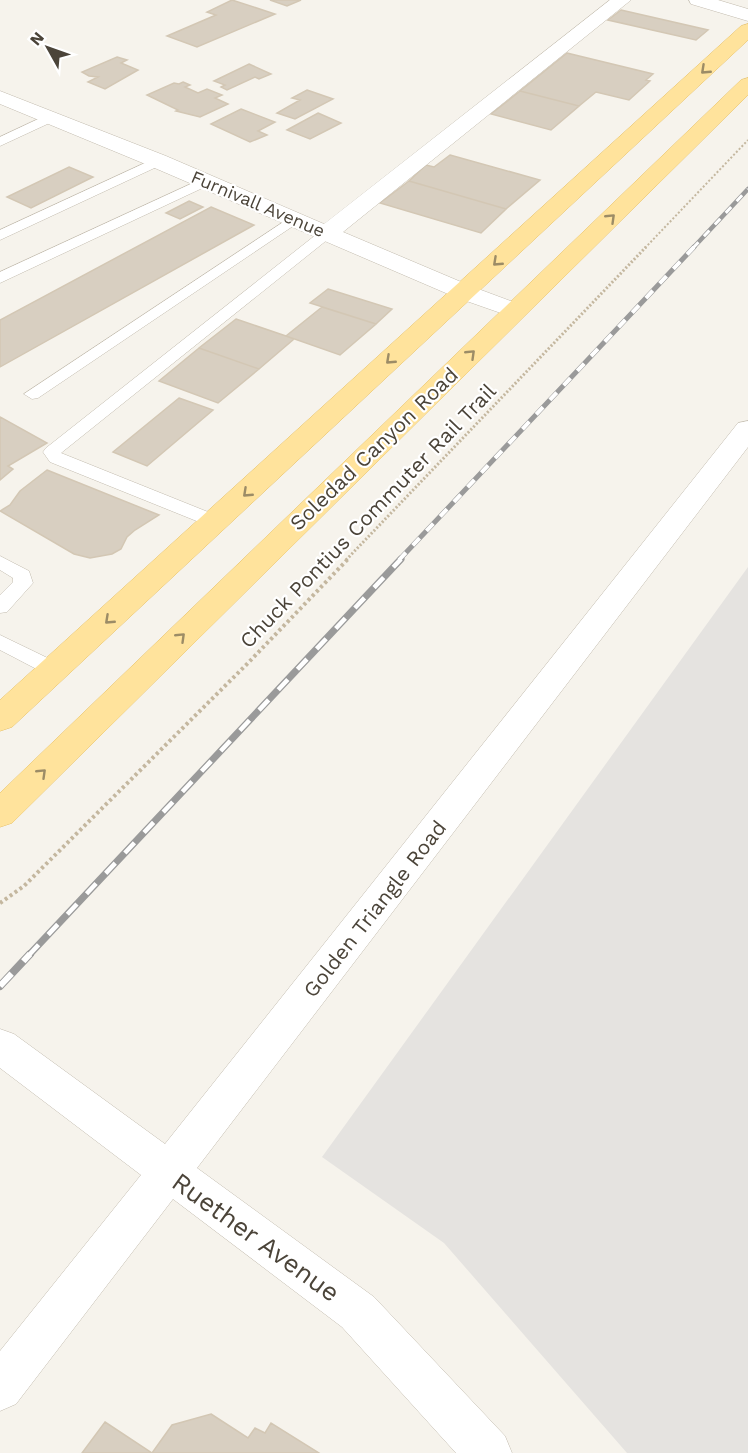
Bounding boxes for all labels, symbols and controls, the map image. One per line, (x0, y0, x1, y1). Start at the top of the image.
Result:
north arrow (18, 18, 78, 78)
text: N (26, 28, 48, 49)
one-way arrow (701, 63, 712, 74)
street label: Furnivall Avenue (188, 166, 328, 241)
one-way arrow (603, 214, 614, 225)
one-way arrow (493, 255, 503, 266)
one-way arrow (464, 350, 475, 361)
one-way arrow (386, 353, 397, 364)
street label: Soledad Canyon Road (284, 362, 463, 535)
street label: Chuck Pontius Commuter Rail Trail (234, 378, 501, 653)
one-way arrow (243, 485, 254, 496)
one-way arrow (105, 613, 115, 624)
one-way arrow (174, 633, 185, 644)
one-way arrow (35, 769, 45, 780)
street label: Golden Triangle Road (298, 815, 451, 1002)
street label: Ruether Avenue (167, 1166, 345, 1308)

